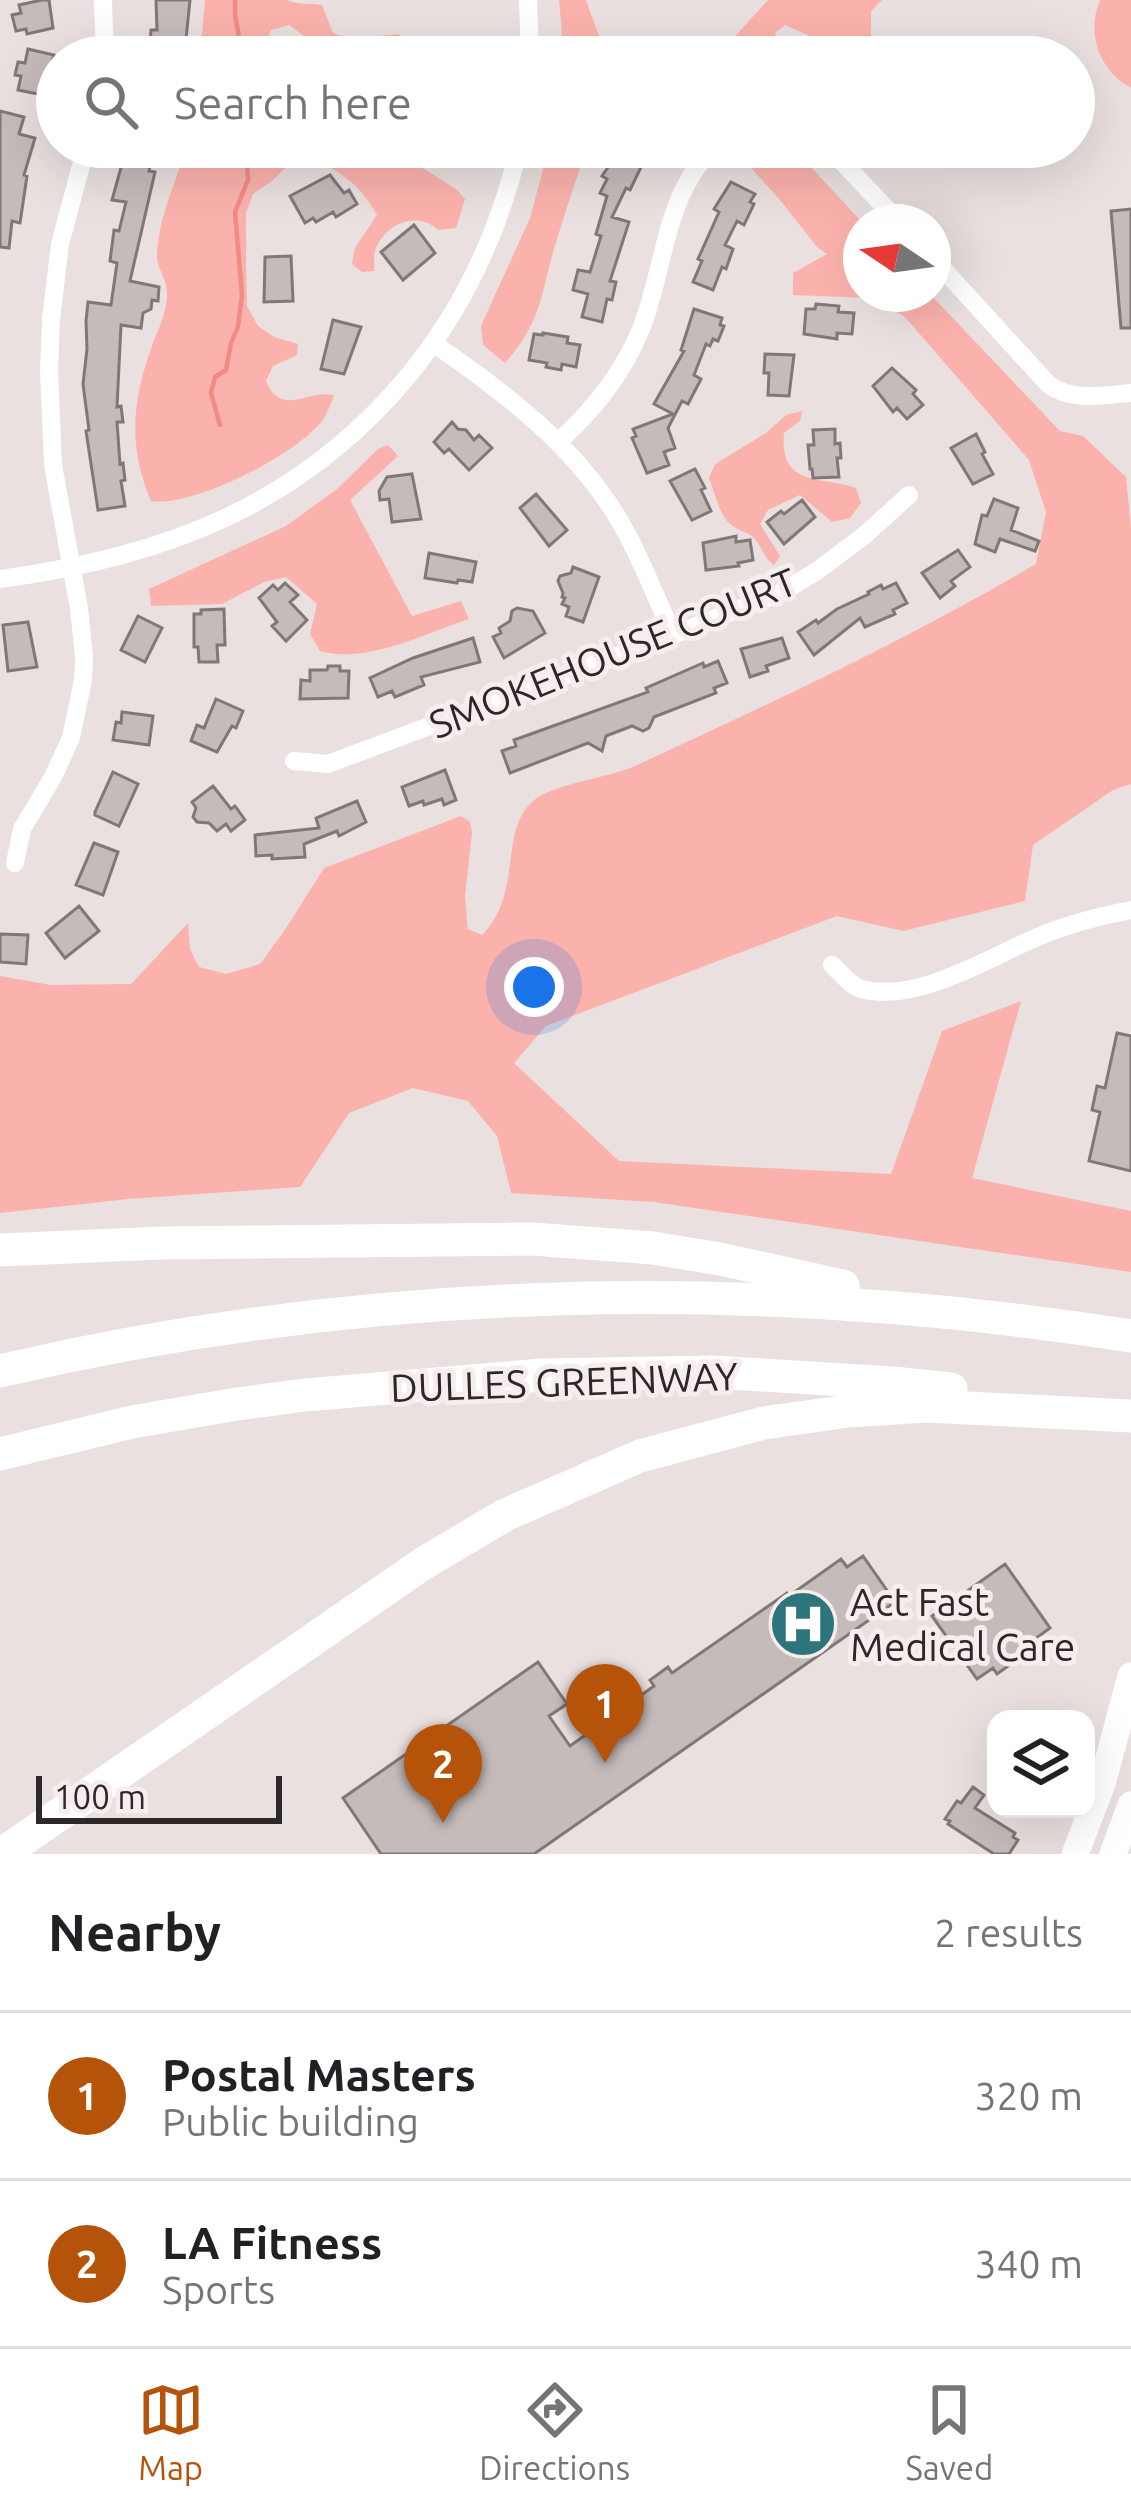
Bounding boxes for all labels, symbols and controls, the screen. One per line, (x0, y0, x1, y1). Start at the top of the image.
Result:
search box (36, 36, 1095, 168)
icon: search (78, 69, 144, 135)
text: Search here (174, 77, 412, 128)
north arrow (843, 204, 951, 312)
street label: SMOKEHOUSE COURT (423, 559, 803, 746)
your location (504, 957, 564, 1017)
street label: DULLES GREENWAY (389, 1354, 739, 1409)
place label: Act Fast Medical Care (850, 1580, 1075, 1668)
hospital icon: Act Fast Medical Care (768, 1589, 838, 1659)
pin: 1 (566, 1664, 644, 1763)
map controls (987, 1710, 1095, 1818)
button: layers (987, 1710, 1095, 1818)
pin: 2 (404, 1724, 482, 1823)
scale bar (36, 1770, 282, 1823)
text: 100 m (54, 1778, 146, 1815)
text: Nearby (48, 1903, 221, 1961)
text: 2 results (934, 1911, 1083, 1954)
text: Postal Masters (162, 2049, 476, 2100)
text: 1 (76, 2074, 98, 2117)
text: 320 m (974, 2074, 1083, 2117)
text: Public building (162, 2100, 419, 2143)
text: LA Fitness (162, 2217, 382, 2268)
text: 2 (76, 2242, 98, 2285)
text: 340 m (974, 2242, 1083, 2285)
text: Sports (162, 2268, 275, 2311)
tab: Map (138, 2377, 204, 2486)
tab: Directions (479, 2377, 630, 2486)
tab: Saved (905, 2377, 993, 2486)

